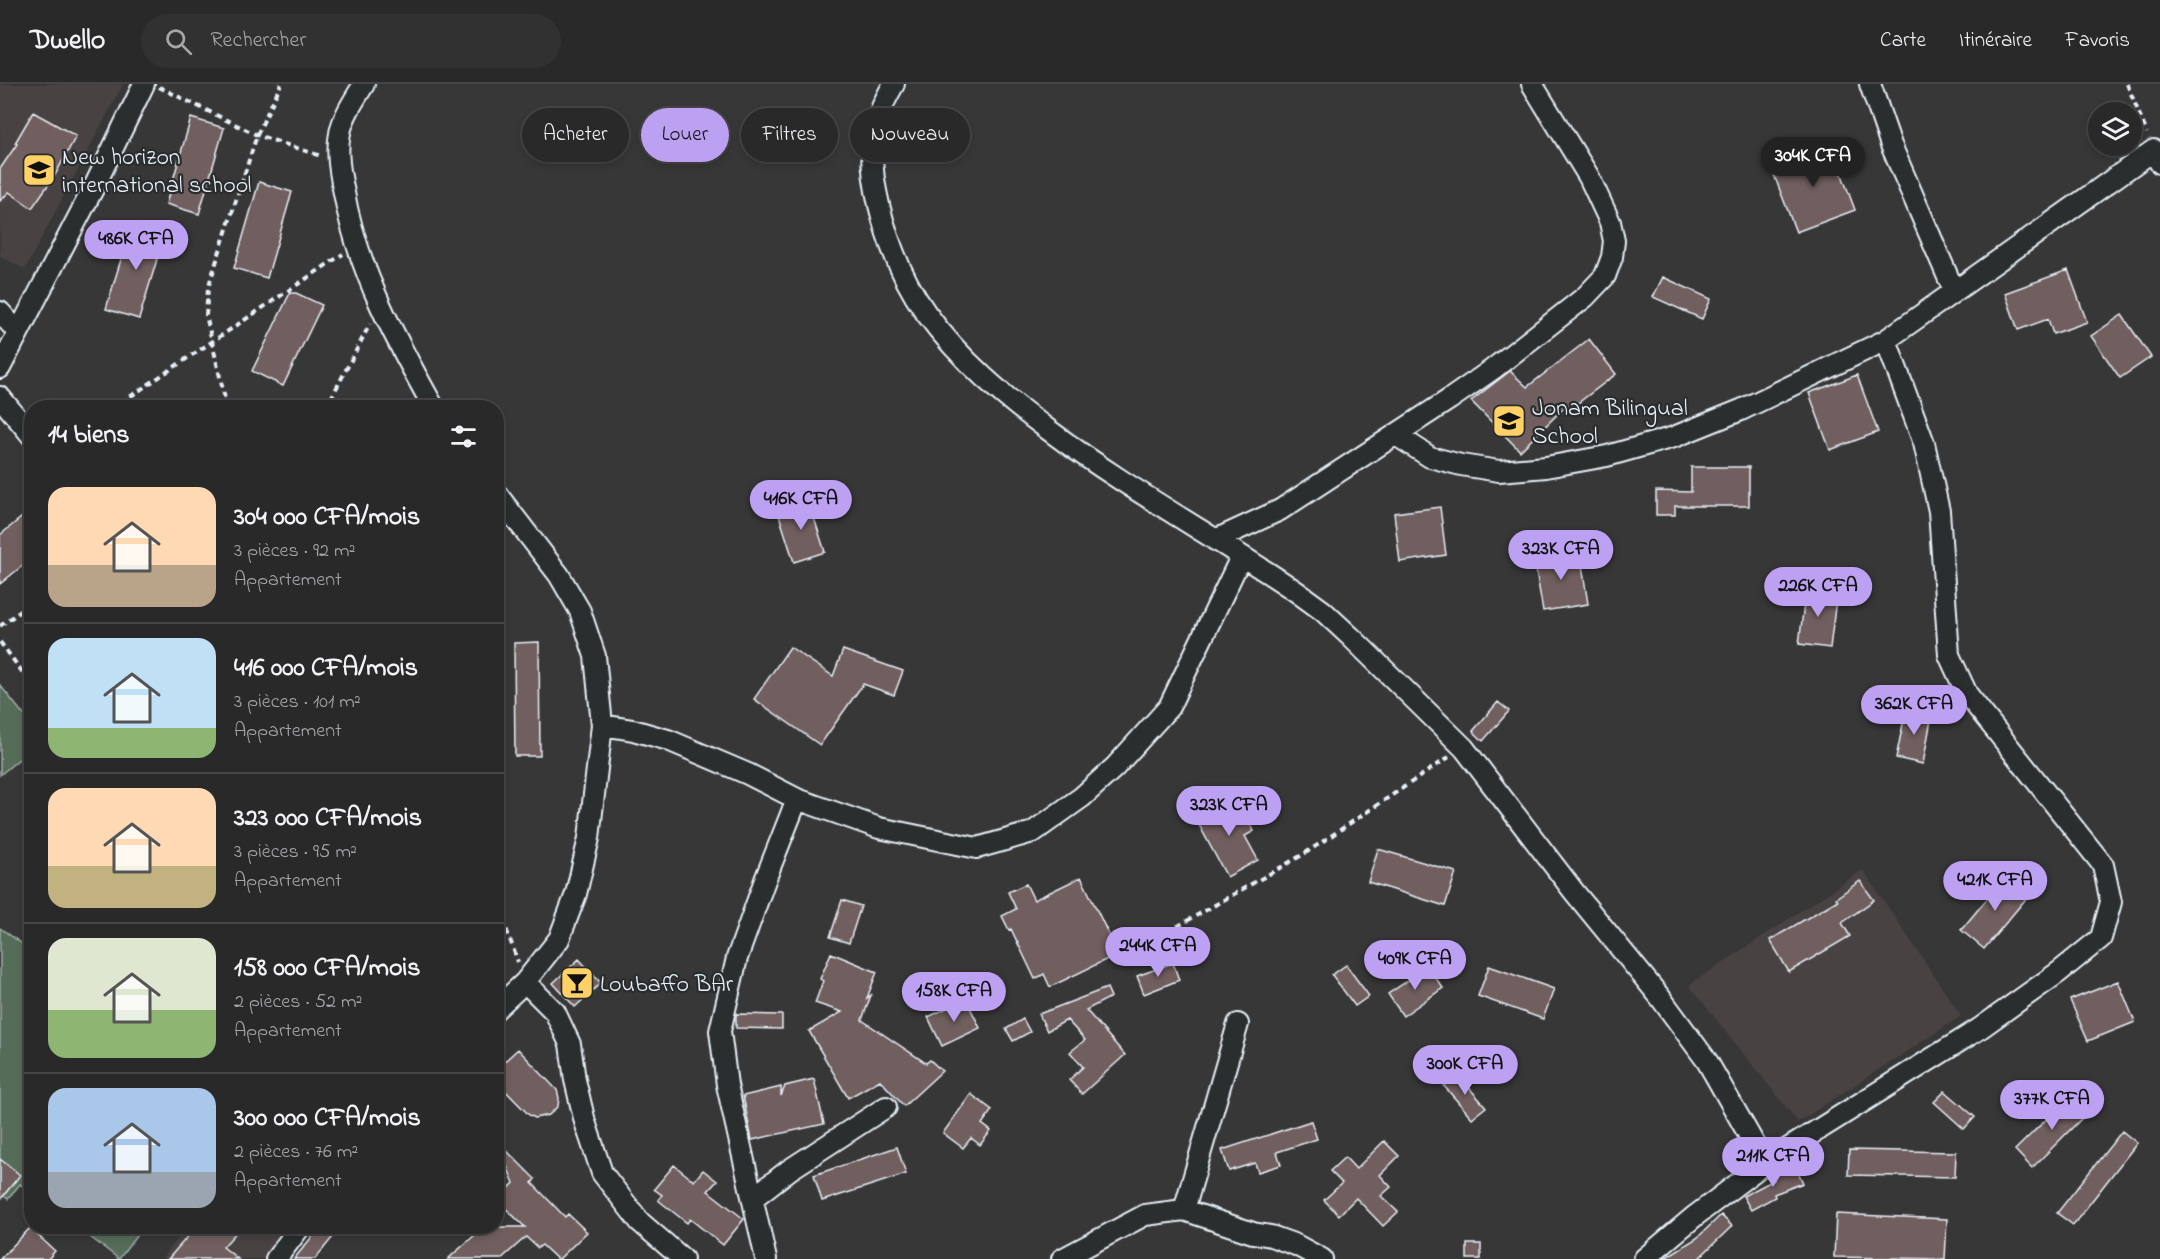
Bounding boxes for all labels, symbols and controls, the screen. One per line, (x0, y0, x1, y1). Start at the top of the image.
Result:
search box (141, 14, 561, 68)
text: Dwello (30, 21, 105, 62)
icon: search (162, 25, 195, 58)
text: Rechercher (210, 25, 306, 57)
text: Carte (1880, 26, 1926, 56)
text: Itinéraire (1959, 26, 2032, 56)
text: Favoris (2065, 26, 2130, 56)
map controls (2088, 102, 2142, 156)
button: layers (2088, 102, 2142, 156)
chip: Acheter (522, 108, 629, 162)
chip: Louer (641, 108, 729, 162)
chip: Filtres (741, 108, 838, 162)
chip: Nouveau (850, 108, 970, 162)
pin: 304K CFA (1751, 137, 1875, 188)
place label: New horizon international school (62, 141, 251, 204)
text: 304K CFA (1775, 142, 1851, 171)
school or university icon: New horizon international school (21, 152, 57, 188)
pin: 486K CFA (74, 220, 198, 271)
text: 486K CFA (98, 225, 174, 254)
place label: Jonam Bilingual School (1532, 392, 1688, 455)
school or university icon: Jonam Bilingual School (1491, 403, 1527, 439)
text: 14 biens (48, 417, 130, 455)
icon: filters (447, 420, 480, 453)
pin: 416K CFA (739, 480, 863, 531)
text: 416K CFA (764, 485, 838, 514)
text: 304 000 CFA/mois (234, 499, 420, 537)
icon: home (96, 511, 168, 583)
pin: 323K CFA (1499, 530, 1623, 581)
text: 323K CFA (1522, 535, 1600, 564)
text: 3 pièces · 92 m² (234, 537, 355, 566)
text: Appartement (234, 566, 342, 595)
pin: 226K CFA (1756, 567, 1880, 618)
text: 226K CFA (1778, 572, 1858, 601)
text: 416 000 CFA/mois (234, 650, 418, 688)
icon: home (96, 662, 168, 734)
pin: 362K CFA (1852, 685, 1976, 736)
text: 3 pièces · 101 m² (234, 688, 361, 717)
text: 362K CFA (1875, 690, 1953, 719)
text: Appartement (234, 717, 342, 746)
pin: 323K CFA (1167, 786, 1291, 837)
text: 323K CFA (1190, 791, 1268, 820)
text: 323 000 CFA/mois (234, 800, 422, 838)
icon: home (96, 812, 168, 884)
text: 3 pièces · 95 m² (234, 838, 357, 867)
pin: 421K CFA (1933, 861, 2057, 912)
text: 421K CFA (1957, 866, 2033, 895)
text: Appartement (234, 867, 342, 896)
pin: 244K CFA (1096, 927, 1220, 978)
text: 244K CFA (1119, 932, 1197, 961)
pin: 409K CFA (1353, 940, 1477, 991)
text: 409K CFA (1378, 945, 1452, 974)
text: 158 000 CFA/mois (234, 950, 420, 988)
icon: home (96, 962, 168, 1034)
bar icon: Loubaffo BAr (559, 965, 595, 1001)
place label: Loubaffo BAr (600, 968, 734, 1003)
pin: 158K CFA (892, 972, 1016, 1023)
text: 158K CFA (916, 977, 992, 1006)
text: 2 pièces · 52 m² (234, 988, 363, 1017)
text: Appartement (234, 1017, 342, 1046)
pin: 300K CFA (1403, 1045, 1527, 1096)
text: 300K CFA (1427, 1050, 1503, 1079)
pin: 377K CFA (1990, 1080, 2114, 1131)
text: 377K CFA (2014, 1085, 2090, 1114)
text: 300 000 CFA/mois (234, 1100, 421, 1138)
icon: home (96, 1112, 168, 1184)
pin: 211K CFA (1711, 1137, 1835, 1188)
text: 2 pièces · 76 m² (234, 1138, 358, 1167)
text: 211K CFA (1736, 1142, 1810, 1171)
text: Appartement (234, 1167, 342, 1196)

